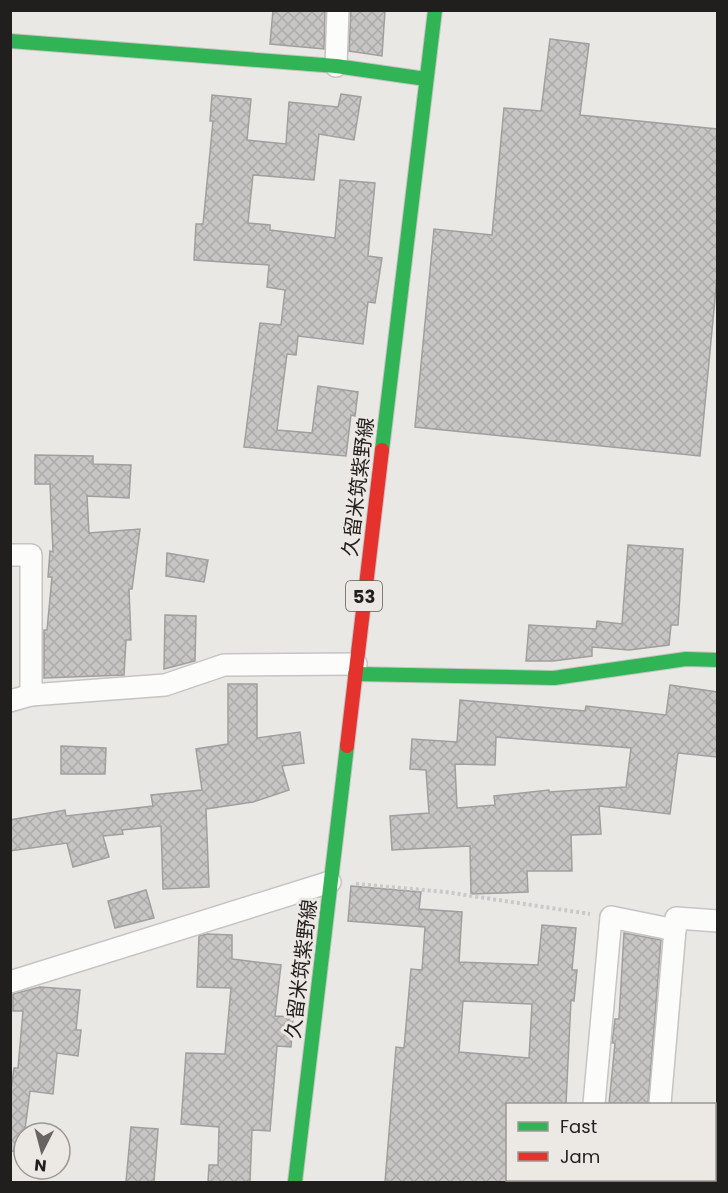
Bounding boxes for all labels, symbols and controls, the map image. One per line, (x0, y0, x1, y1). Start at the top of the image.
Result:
street label: 久留米筑紫野線 (336, 416, 380, 558)
road number: 53 (346, 581, 382, 611)
street label: 久留米筑紫野線 (279, 898, 323, 1040)
legend (506, 1103, 716, 1181)
text: Fast (560, 1114, 597, 1139)
north arrow (12, 1121, 72, 1181)
text: Jam (560, 1144, 600, 1169)
text: N (33, 1153, 48, 1177)

